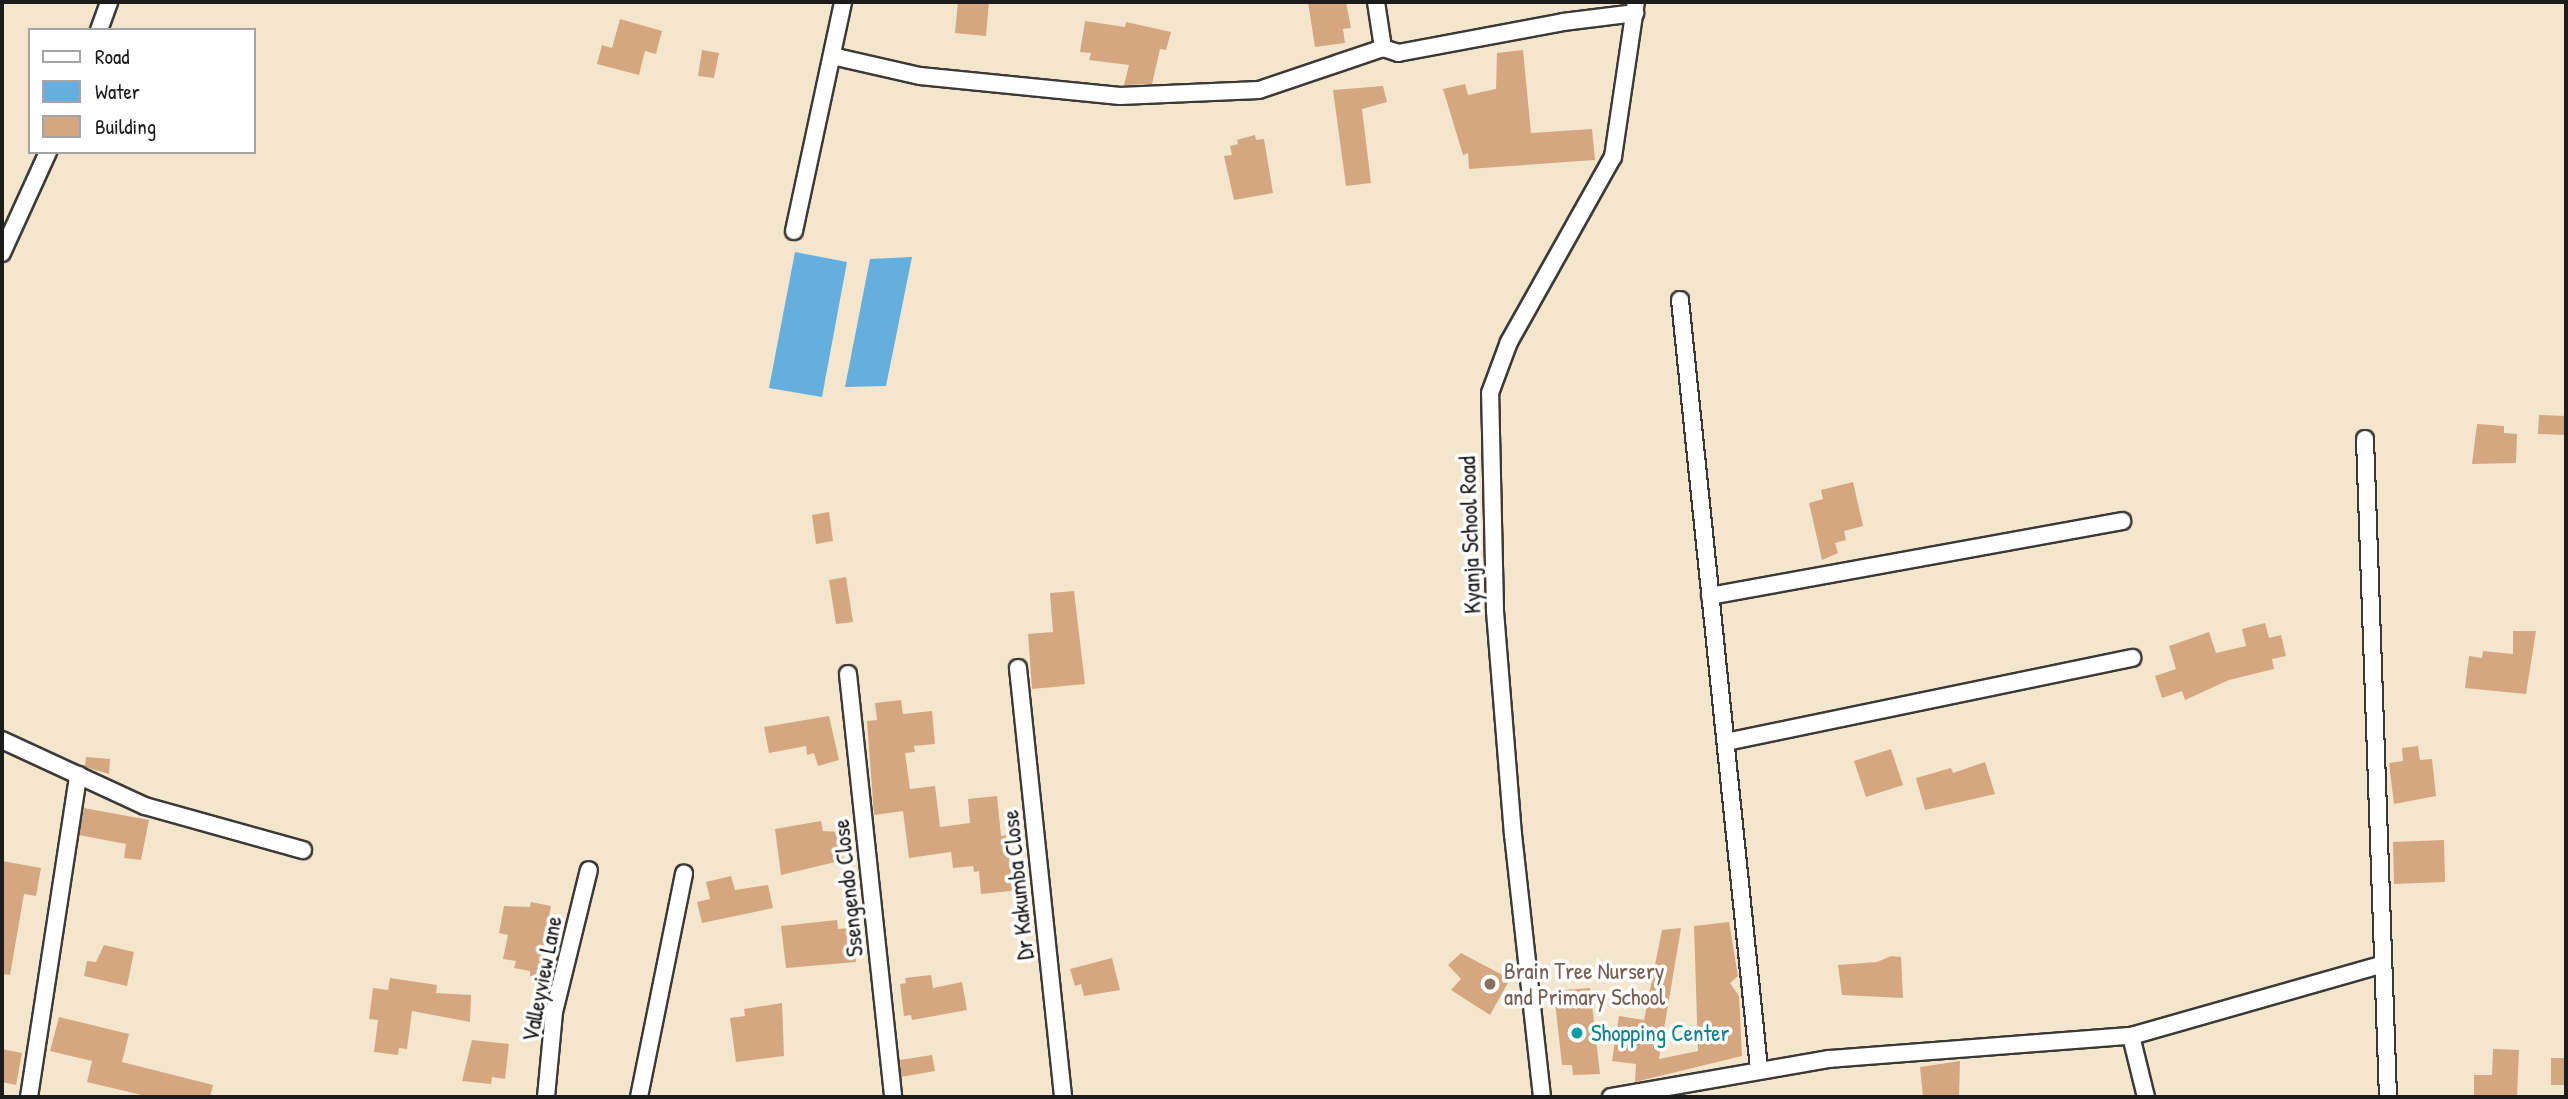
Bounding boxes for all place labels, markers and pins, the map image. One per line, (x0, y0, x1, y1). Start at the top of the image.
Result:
place label: Brain Tree Nursery and Primary School (1504, 957, 1665, 1011)
marker: Brain Tree Nursery and Primary School (1482, 976, 1498, 992)
place label: Shopping Center (1591, 1019, 1729, 1047)
marker: Shopping Center (1569, 1025, 1585, 1041)

